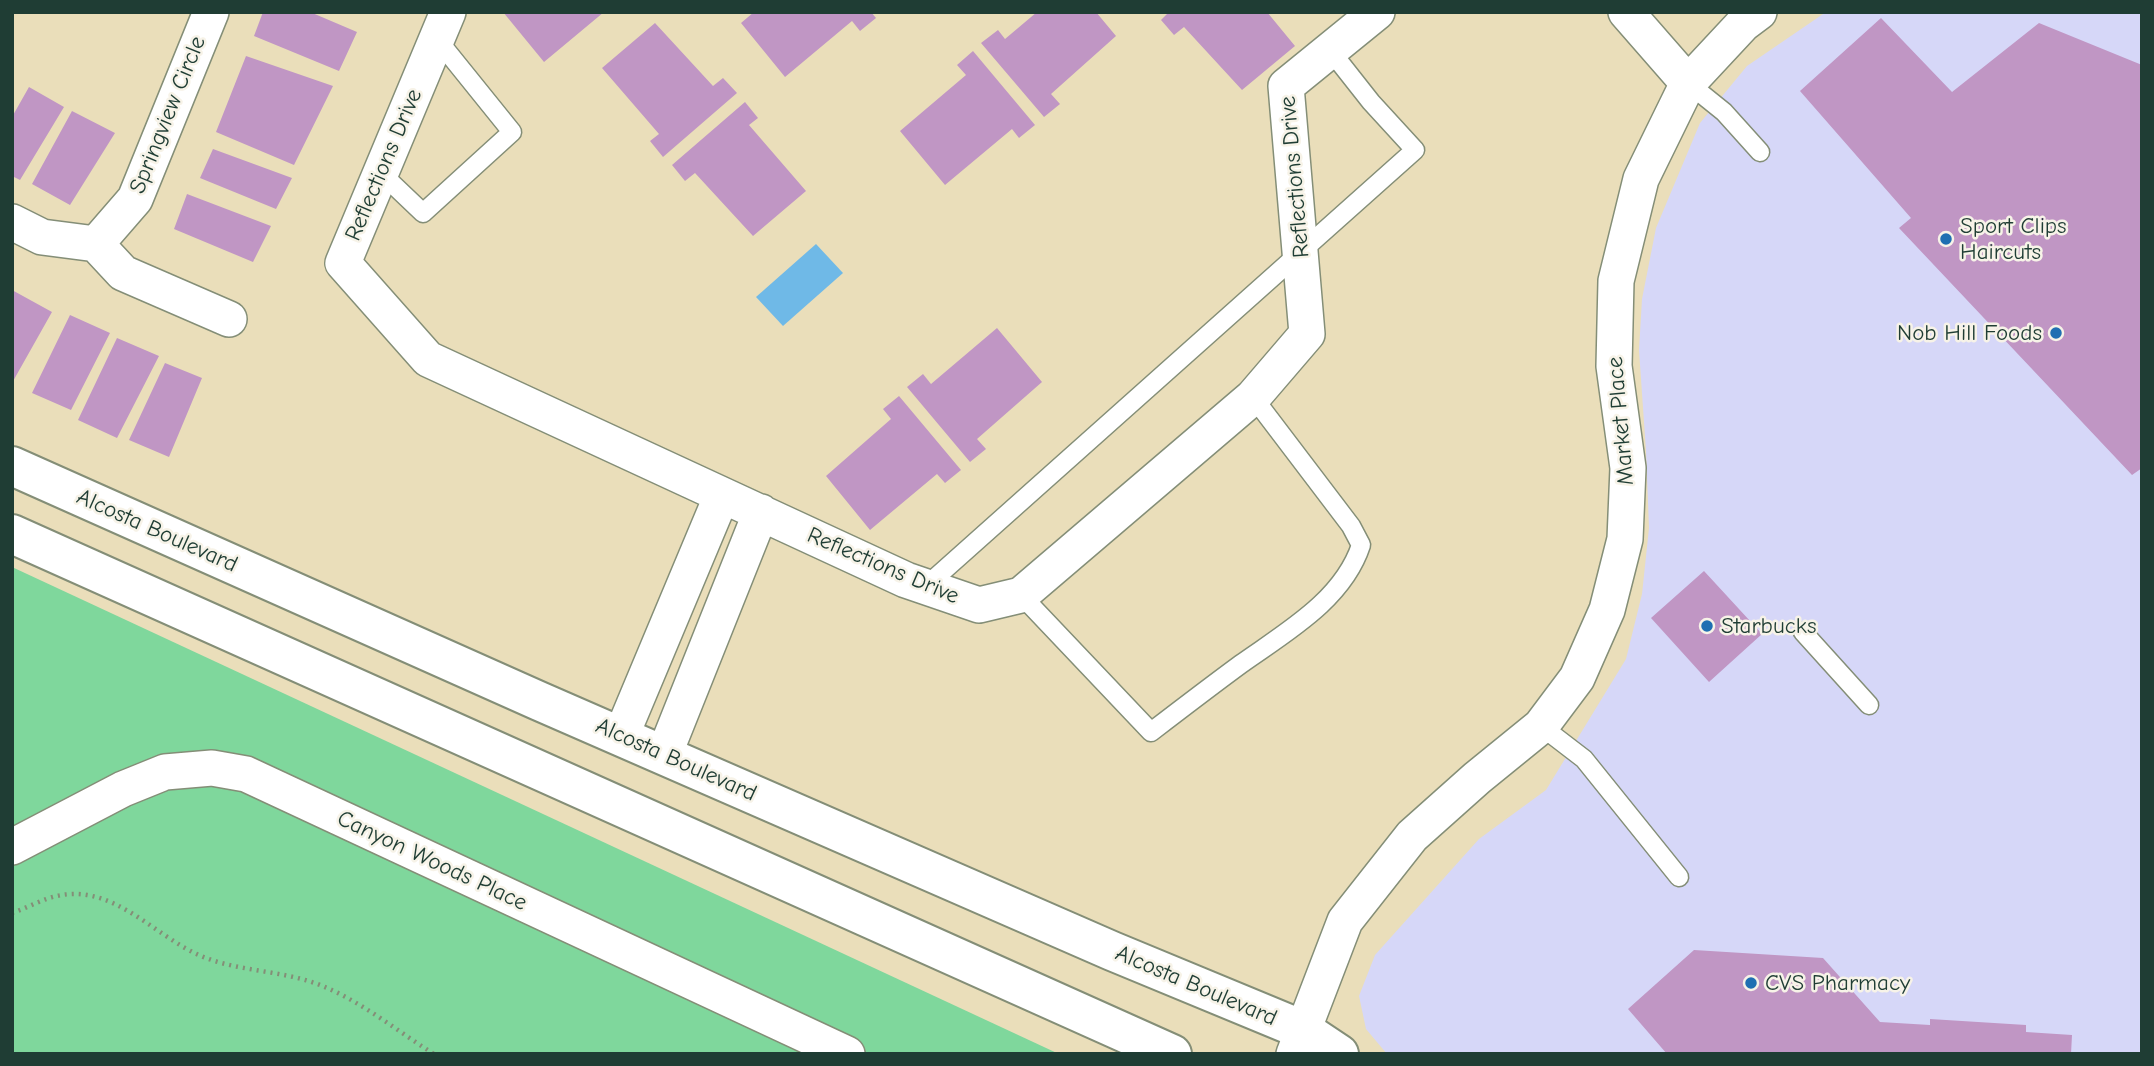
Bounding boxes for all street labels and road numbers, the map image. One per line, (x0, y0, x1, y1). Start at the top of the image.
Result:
street label: Springview Circle (124, 32, 212, 198)
street label: Reflections Drive (340, 85, 428, 245)
street label: Reflections Drive (1274, 95, 1316, 259)
street label: Market Place (1602, 355, 1640, 487)
street label: Alcosta Boulevard (72, 483, 242, 579)
street label: Reflections Drive (803, 522, 963, 610)
street label: Alcosta Boulevard (591, 712, 761, 808)
street label: Canyon Woods Place (333, 805, 531, 917)
street label: Alcosta Boulevard (1111, 940, 1281, 1032)

